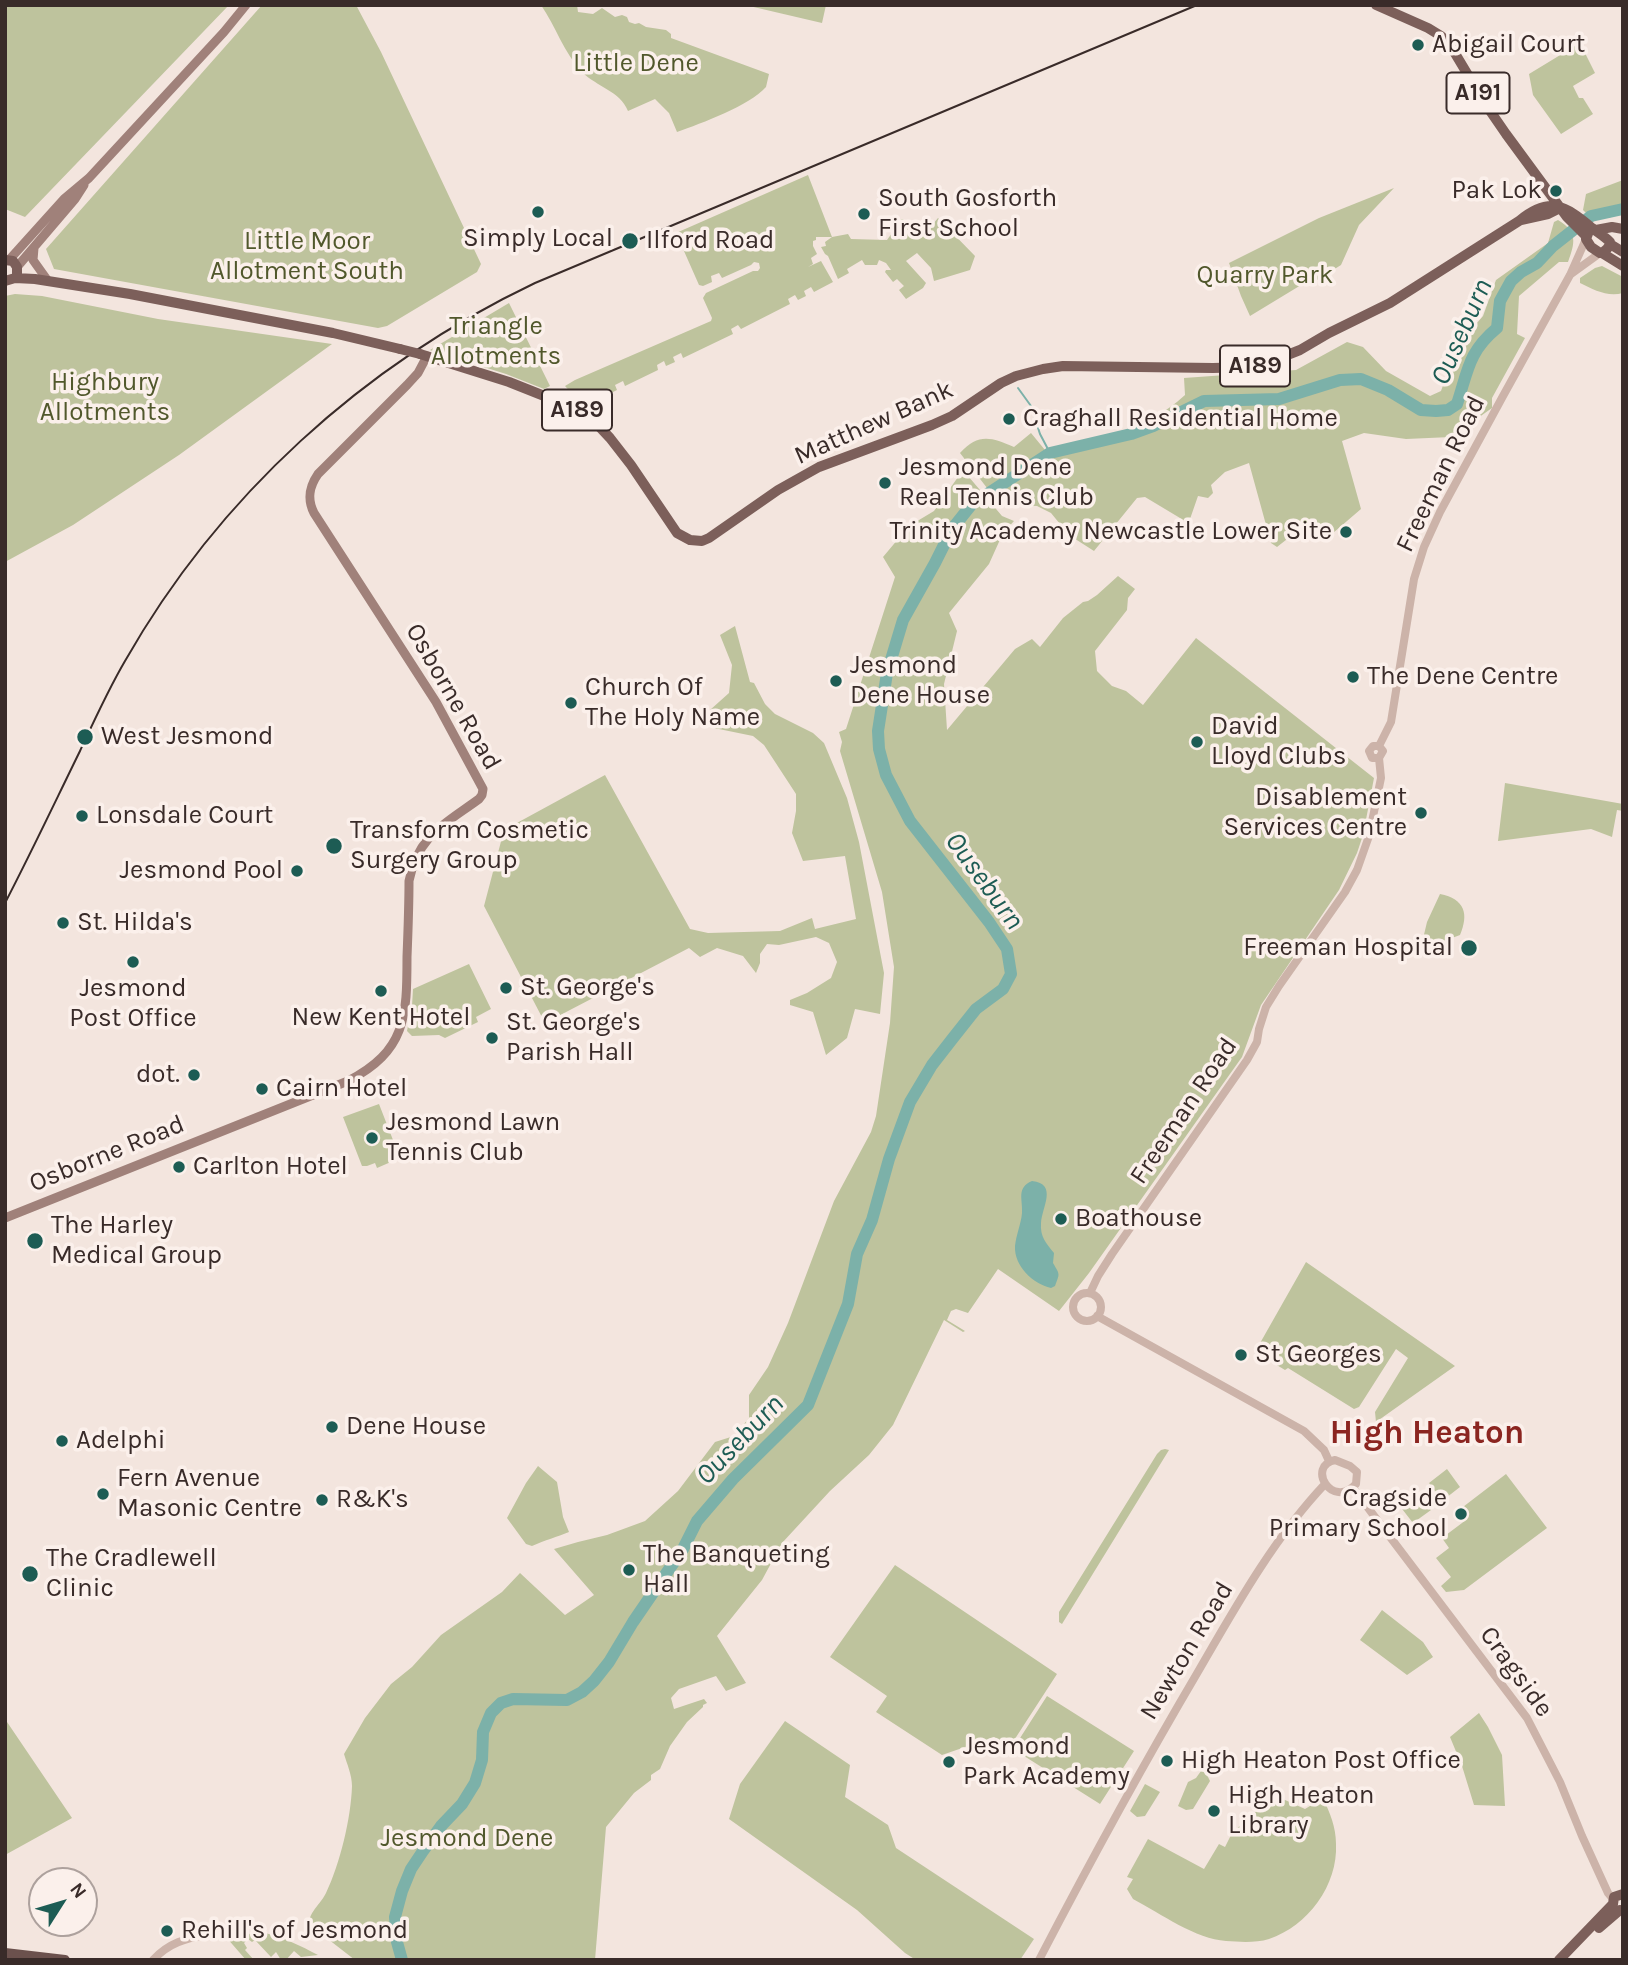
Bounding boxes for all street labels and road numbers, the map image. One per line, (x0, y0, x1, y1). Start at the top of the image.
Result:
road number: A191 (1446, 72, 1510, 114)
road number: A189 (1220, 346, 1290, 386)
street label: Matthew Bank (790, 374, 958, 472)
road number: A189 (542, 390, 612, 430)
street label: Freeman Road (1390, 391, 1492, 557)
street label: Osborne Road (398, 618, 508, 776)
street label: Freeman Road (1124, 1032, 1244, 1190)
street label: Osborne Road (25, 1109, 189, 1199)
street label: Newton Road (1134, 1576, 1240, 1726)
street label: Cragside (1473, 1621, 1559, 1723)

